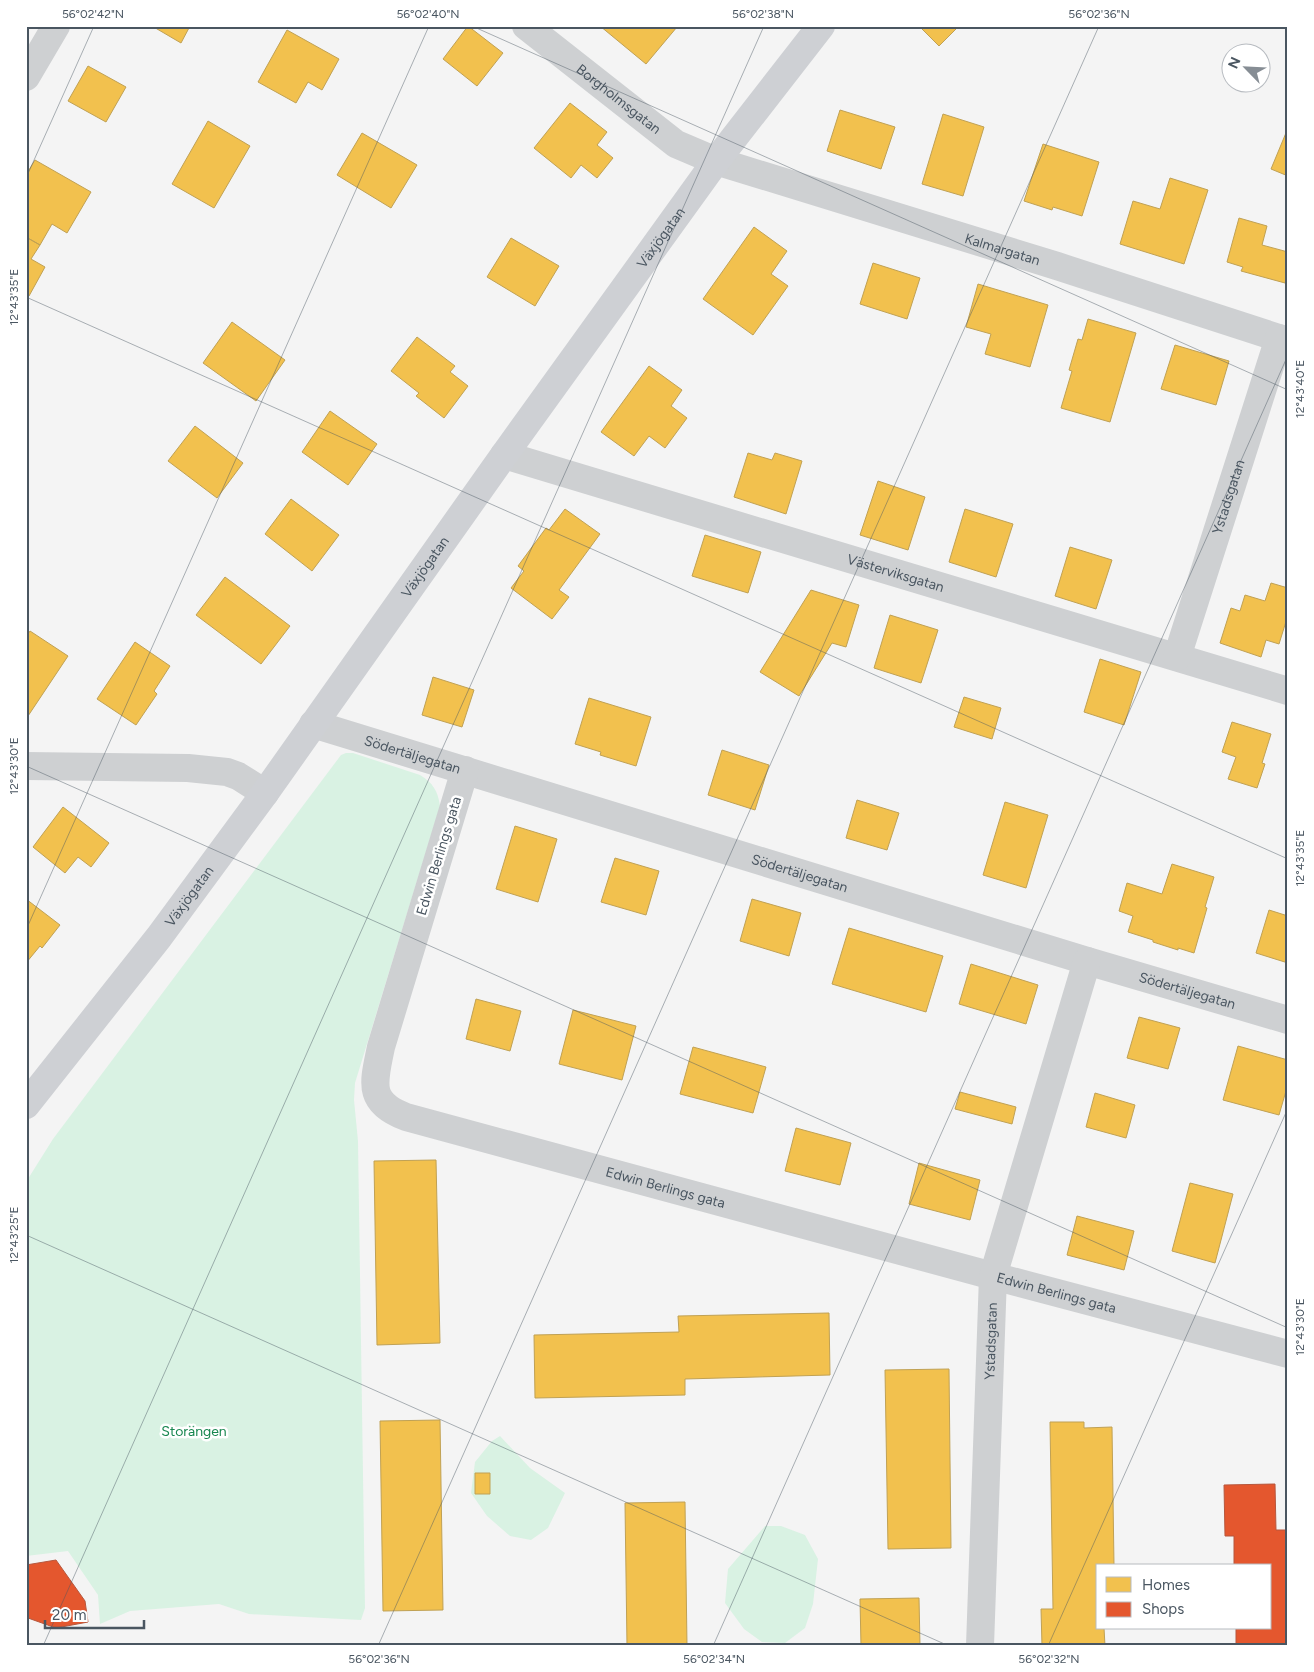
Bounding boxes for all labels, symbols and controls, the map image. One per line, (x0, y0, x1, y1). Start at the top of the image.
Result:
text: 56°02'42"N (62, 7, 124, 21)
text: 56°02'40"N (396, 7, 460, 21)
text: 56°02'38"N (732, 7, 794, 21)
text: 56°02'36"N (1068, 7, 1130, 21)
north arrow (1222, 42, 1272, 92)
text: N (1225, 55, 1245, 71)
street label: Borgholmsgatan (573, 61, 665, 138)
street label: Växjögatan (633, 204, 688, 271)
street label: Kalmargatan (963, 230, 1042, 269)
text: 12°43'35"E (7, 269, 21, 325)
text: 12°43'40"E (1293, 360, 1307, 418)
street label: Ystadsgatan (1208, 457, 1248, 536)
street label: Växjögatan (397, 533, 452, 601)
street label: Västerviksgatan (845, 550, 946, 596)
street label: Södertäljegatan (362, 732, 463, 777)
text: 12°43'30"E (7, 737, 21, 795)
street label: Edwin Berlings gata (413, 795, 465, 917)
text: 12°43'35"E (1293, 830, 1307, 886)
street label: Södertäljegatan (749, 850, 850, 896)
street label: Växjögatan (161, 862, 217, 930)
street label: Södertäljegatan (1137, 968, 1238, 1013)
street label: Edwin Berlings gata (604, 1163, 727, 1212)
text: 12°43'25"E (7, 1206, 21, 1264)
street label: Edwin Berlings gata (995, 1269, 1118, 1317)
text: 12°43'30"E (1293, 1298, 1307, 1356)
street label: Ystadsgatan (981, 1302, 1001, 1380)
park label: Storängen (161, 1423, 227, 1440)
legend (1096, 1564, 1272, 1630)
text: Homes (1142, 1576, 1190, 1594)
scale bar (45, 1597, 144, 1629)
text: Shops (1142, 1600, 1184, 1618)
text: 20 m (52, 1606, 86, 1624)
text: 56°02'36"N (348, 1652, 410, 1666)
text: 56°02'34"N (683, 1652, 745, 1666)
text: 56°02'32"N (1018, 1652, 1080, 1666)

